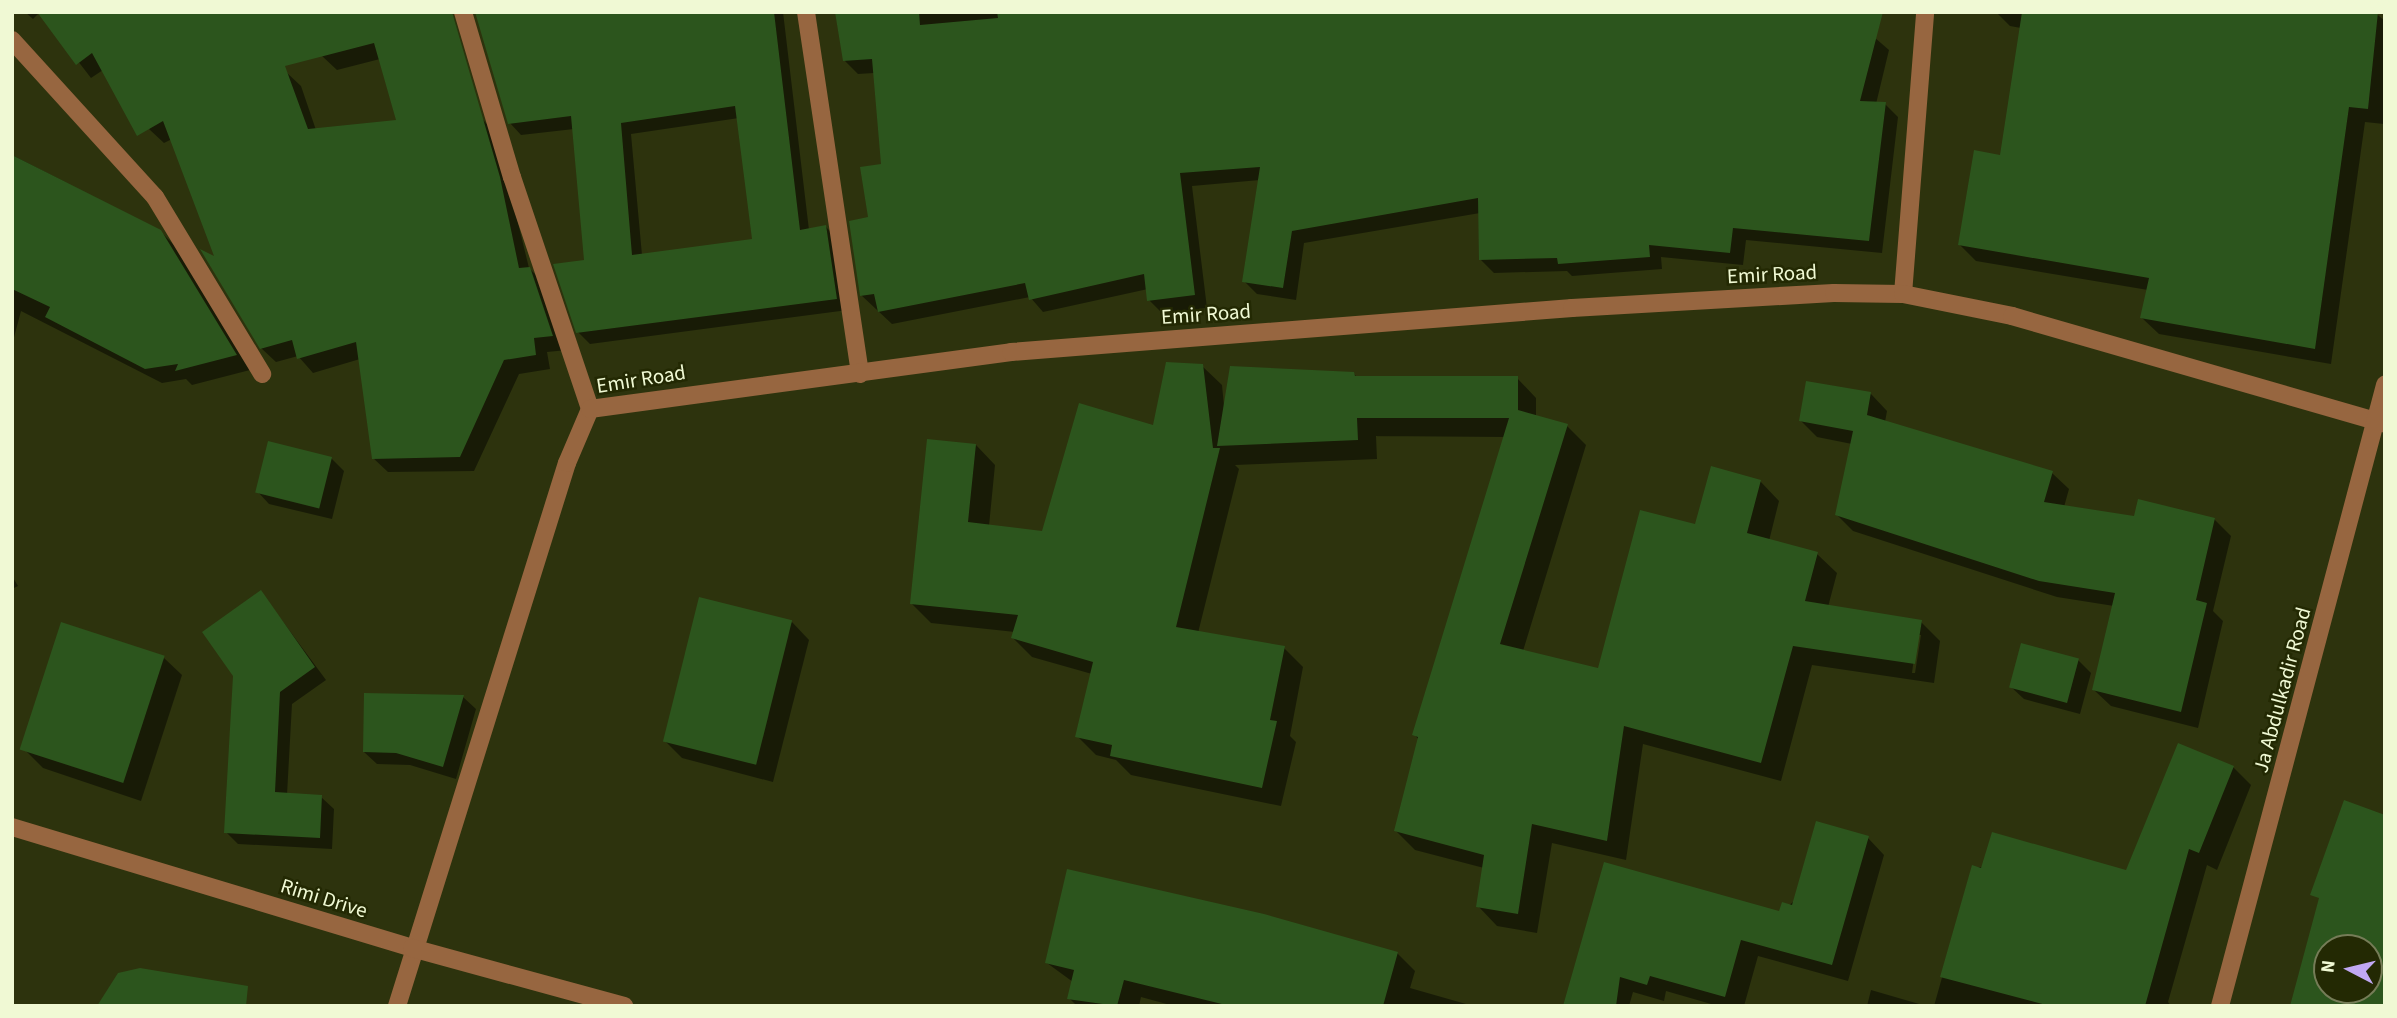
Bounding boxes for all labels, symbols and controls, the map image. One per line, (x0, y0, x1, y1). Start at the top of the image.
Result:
street label: Emir Road (1726, 259, 1818, 289)
street label: Emir Road (1160, 298, 1252, 330)
street label: Emir Road (594, 359, 688, 399)
street label: Ja Abdulkadir Road (2248, 604, 2316, 776)
street label: Rimi Drive (278, 873, 370, 923)
north arrow (2313, 934, 2383, 1004)
text: N (2314, 959, 2343, 975)

